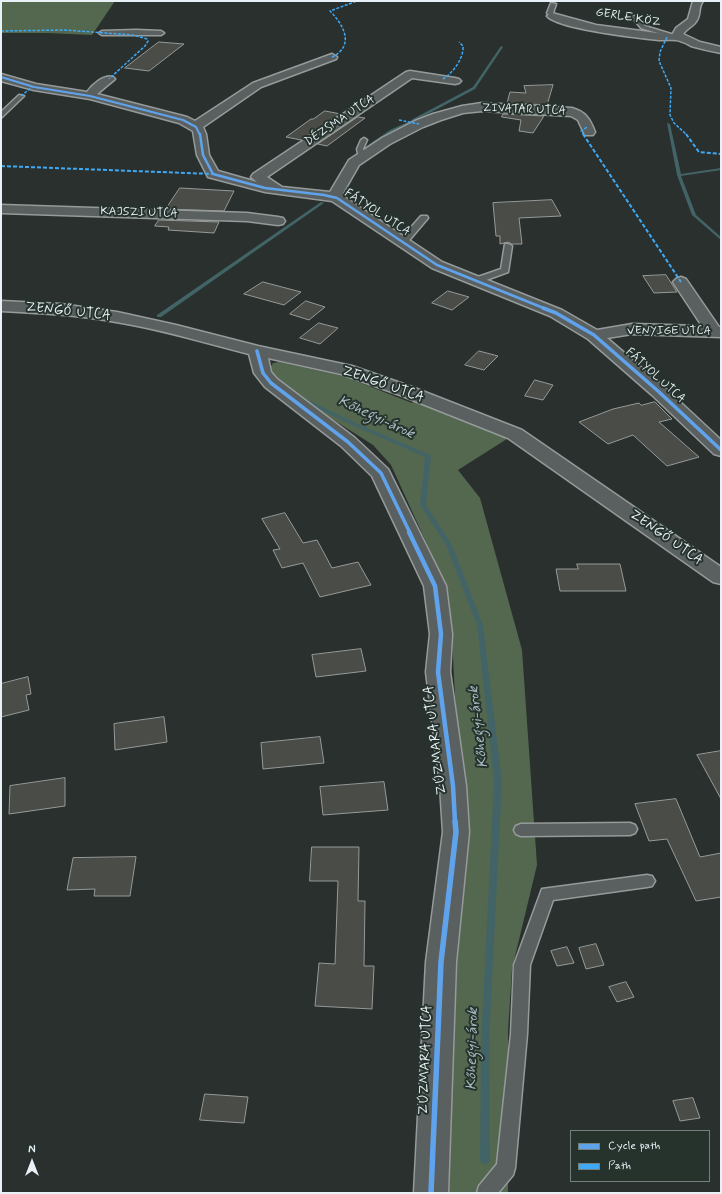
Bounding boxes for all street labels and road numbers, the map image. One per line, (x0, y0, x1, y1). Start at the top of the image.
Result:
street label: GERLE KÖZ (595, 6, 661, 30)
street label: DÉZSMA UTCA (302, 92, 378, 150)
street label: ZIVATAR UTCA (482, 101, 566, 119)
street label: FÁTYOL UTCA (341, 186, 413, 240)
street label: KAJSZI UTCA (100, 204, 178, 222)
street label: ZENGŐ UTCA (25, 299, 111, 325)
street label: VENYIGE UTCA (627, 324, 711, 338)
street label: FÁTYOL UTCA (622, 345, 688, 407)
street label: ZENGŐ UTCA (340, 363, 426, 407)
street label: ZENGŐ UTCA (626, 507, 706, 569)
street label: ZÚZMARA UTCA (421, 684, 451, 796)
street label: ZÚZMARA UTCA (416, 1005, 436, 1115)

